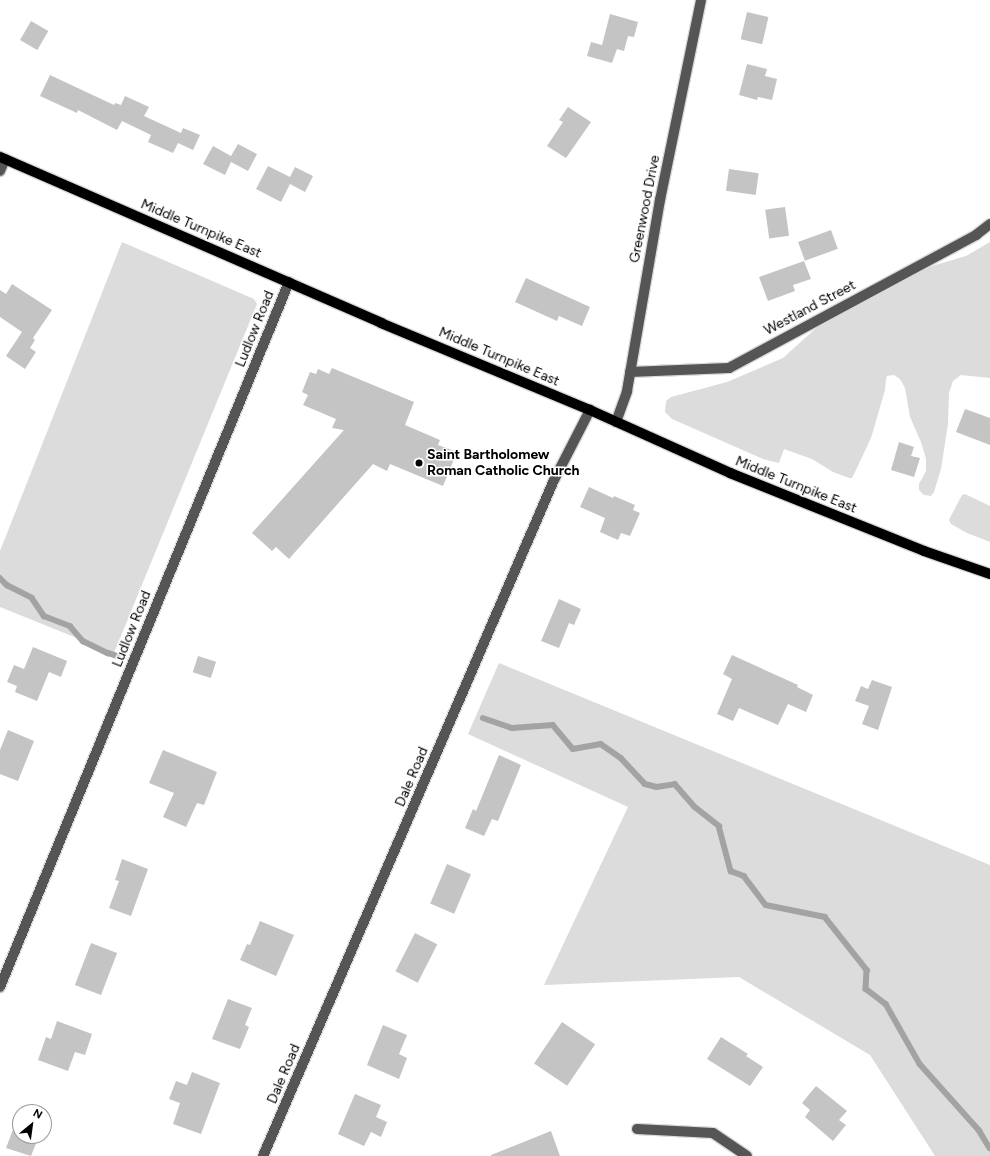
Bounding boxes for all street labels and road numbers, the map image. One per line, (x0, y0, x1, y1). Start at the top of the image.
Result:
street label: Greenwood Drive (626, 154, 664, 264)
street label: Middle Turnpike East (138, 196, 264, 262)
street label: Westland Street (761, 277, 859, 339)
street label: Ludlow Road (232, 288, 278, 370)
street label: Middle Turnpike East (436, 324, 562, 390)
street label: Middle Turnpike East (733, 453, 859, 517)
street label: Ludlow Road (109, 588, 155, 670)
street label: Dale Road (392, 745, 432, 809)
street label: Dale Road (264, 1042, 304, 1106)

